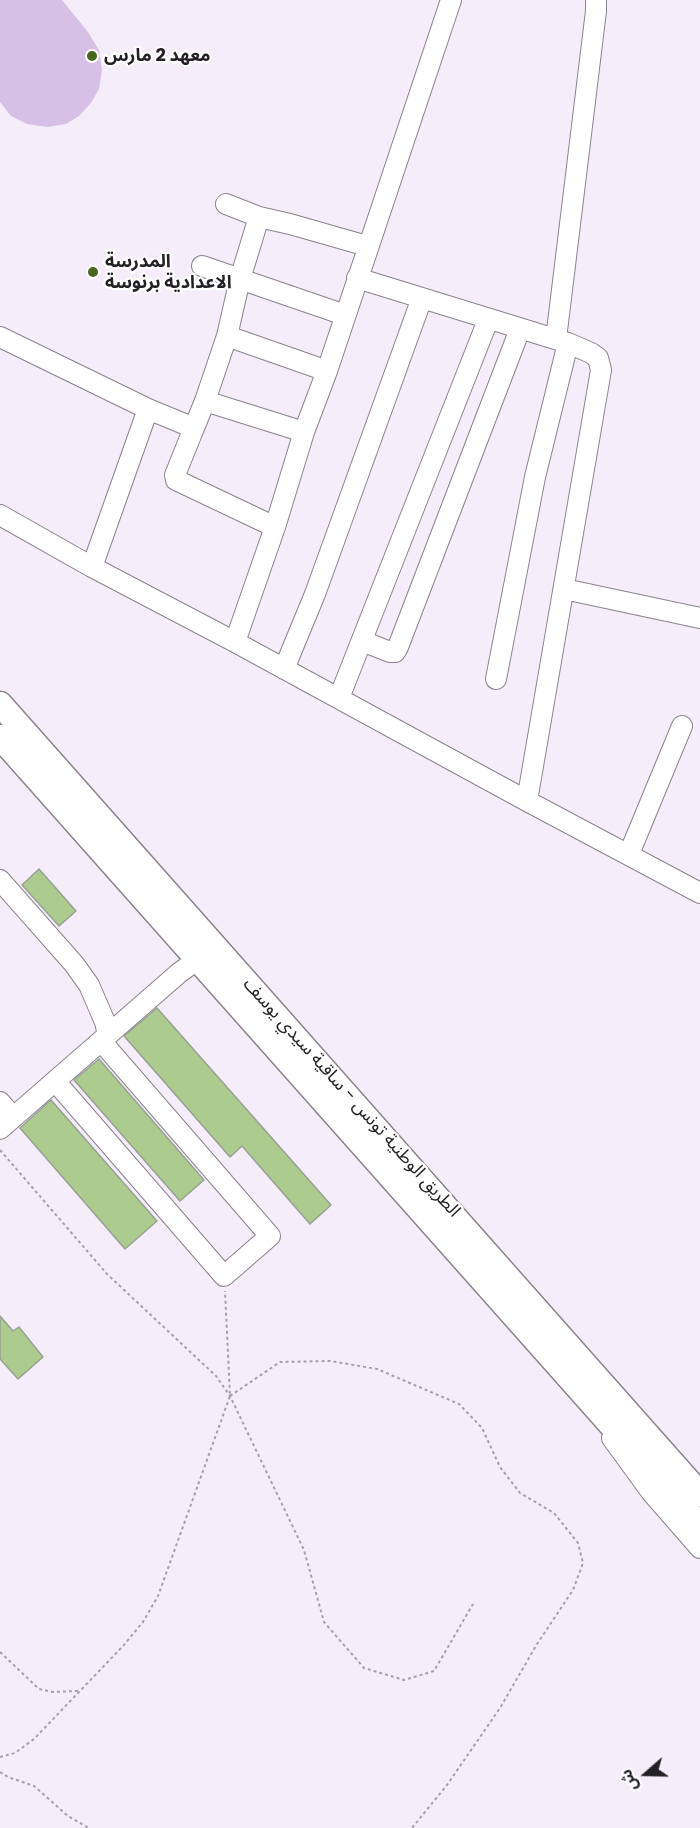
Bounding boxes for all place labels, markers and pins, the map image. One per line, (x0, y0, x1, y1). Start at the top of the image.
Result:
place label: معهد 2 مارس (104, 45, 211, 67)
marker: معهد 2 مارس (85, 49, 99, 63)
place label: المدرسة الاعدادية برنوسة (105, 251, 232, 294)
marker: المدرسة الاعدادية برنوسة (86, 265, 100, 279)

